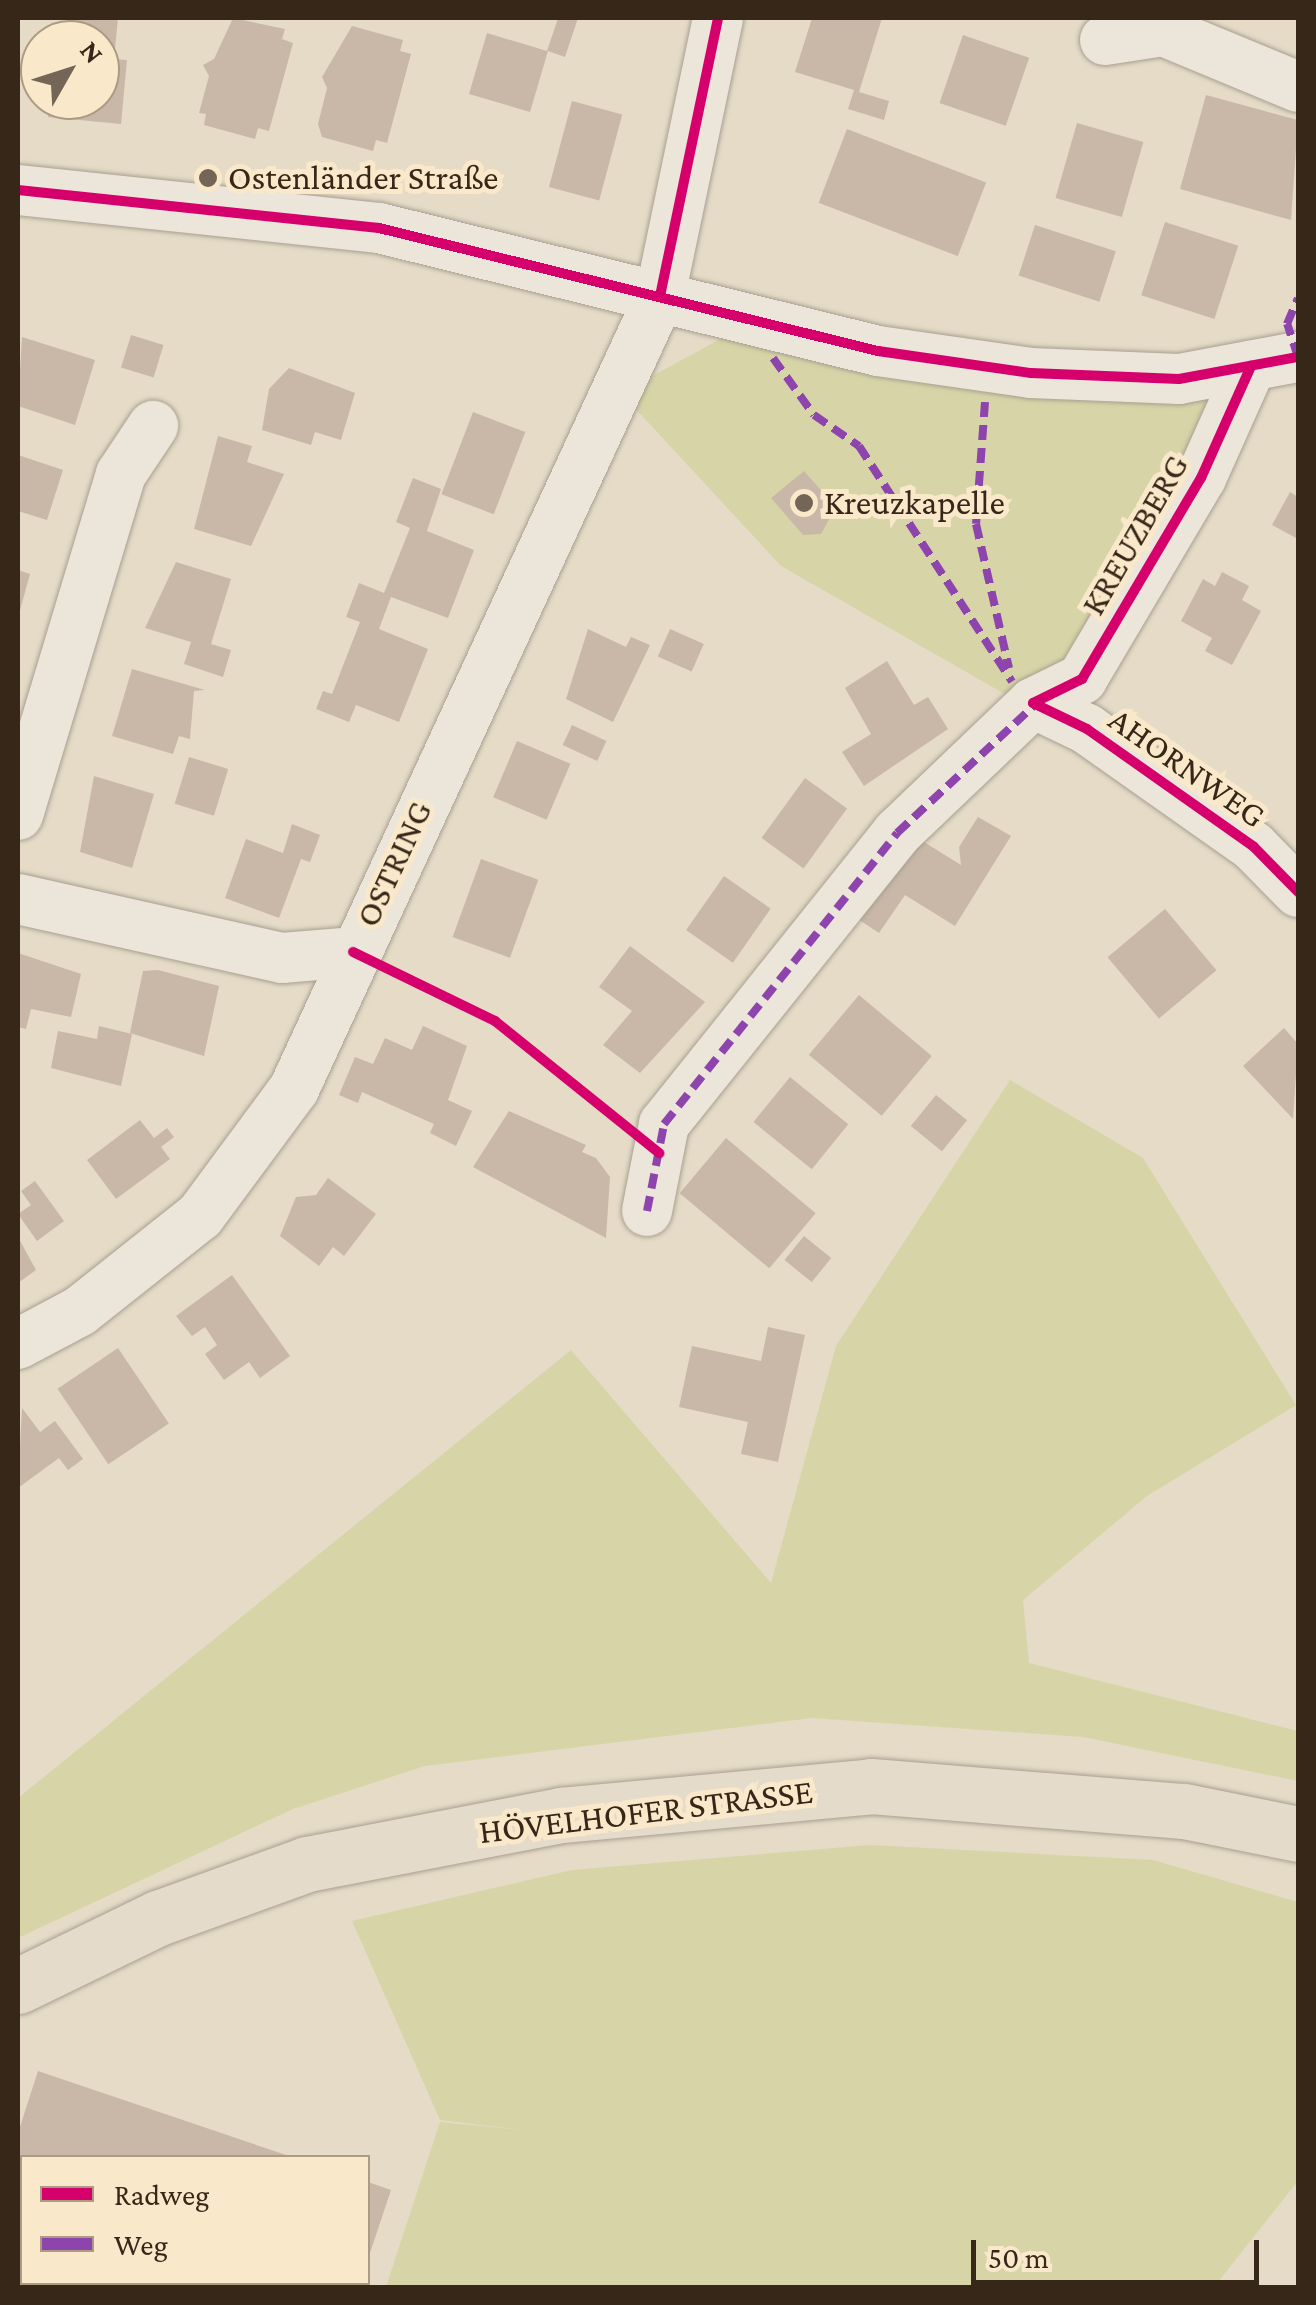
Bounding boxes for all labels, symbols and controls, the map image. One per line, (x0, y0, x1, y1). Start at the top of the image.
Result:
north arrow (20, 20, 120, 120)
text: N (74, 35, 110, 69)
place label: Ostenländer Straße (228, 157, 498, 199)
marker: Ostenländer Straße (197, 167, 219, 189)
street label: KREUZBERG (1072, 447, 1198, 623)
place label: Kreuzkapelle (824, 482, 1005, 524)
marker: Kreuzkapelle (793, 492, 815, 514)
street label: AHORNWEG (1100, 699, 1274, 837)
street label: OSTRING (347, 794, 441, 934)
street label: HÖVELHOFER STRASSE (477, 1771, 815, 1853)
legend (20, 2155, 370, 2285)
text: Radweg (114, 2178, 210, 2211)
scale bar (976, 2220, 1264, 2282)
text: Weg (114, 2228, 168, 2261)
text: 50 m (988, 2241, 1049, 2274)

